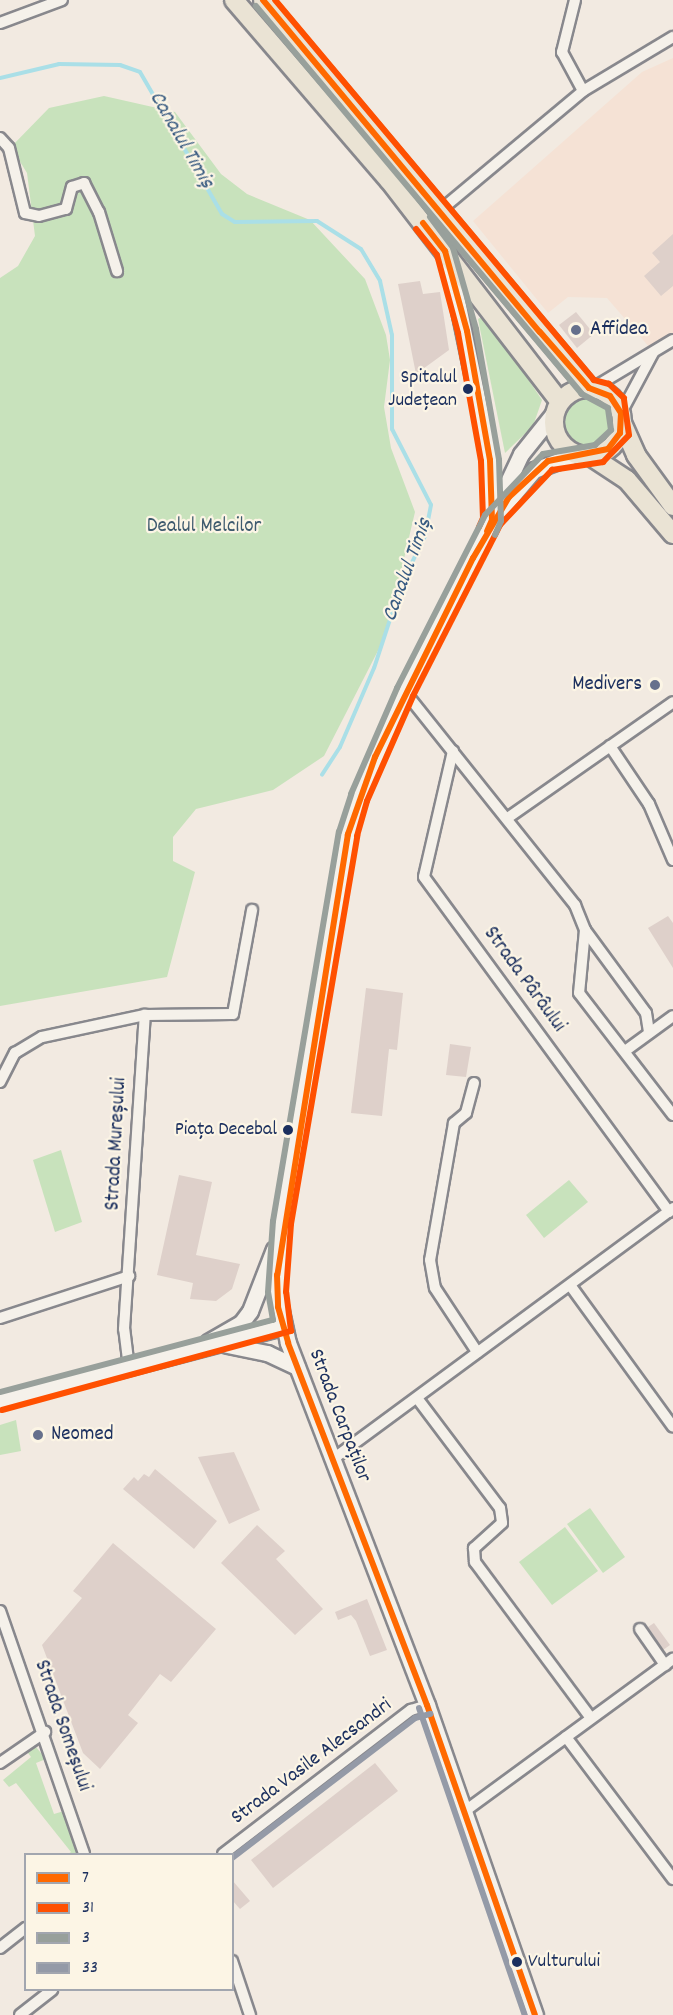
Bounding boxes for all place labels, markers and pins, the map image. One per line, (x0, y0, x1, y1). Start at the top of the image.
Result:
place label: Affidea (590, 317, 648, 343)
marker: Affidea (567, 321, 585, 339)
place label: Spitalul Județean (388, 366, 457, 413)
marker: Spitalul Județean (462, 383, 474, 395)
place label: Medivers (572, 672, 642, 698)
marker: Medivers (646, 676, 664, 694)
place label: Piața Decebal (175, 1118, 277, 1142)
marker: Piața Decebal (282, 1124, 294, 1136)
place label: Neomed (51, 1422, 113, 1448)
marker: Neomed (29, 1426, 47, 1444)
place label: Vulturului (528, 1950, 600, 1974)
marker: Vulturului (511, 1956, 523, 1968)

